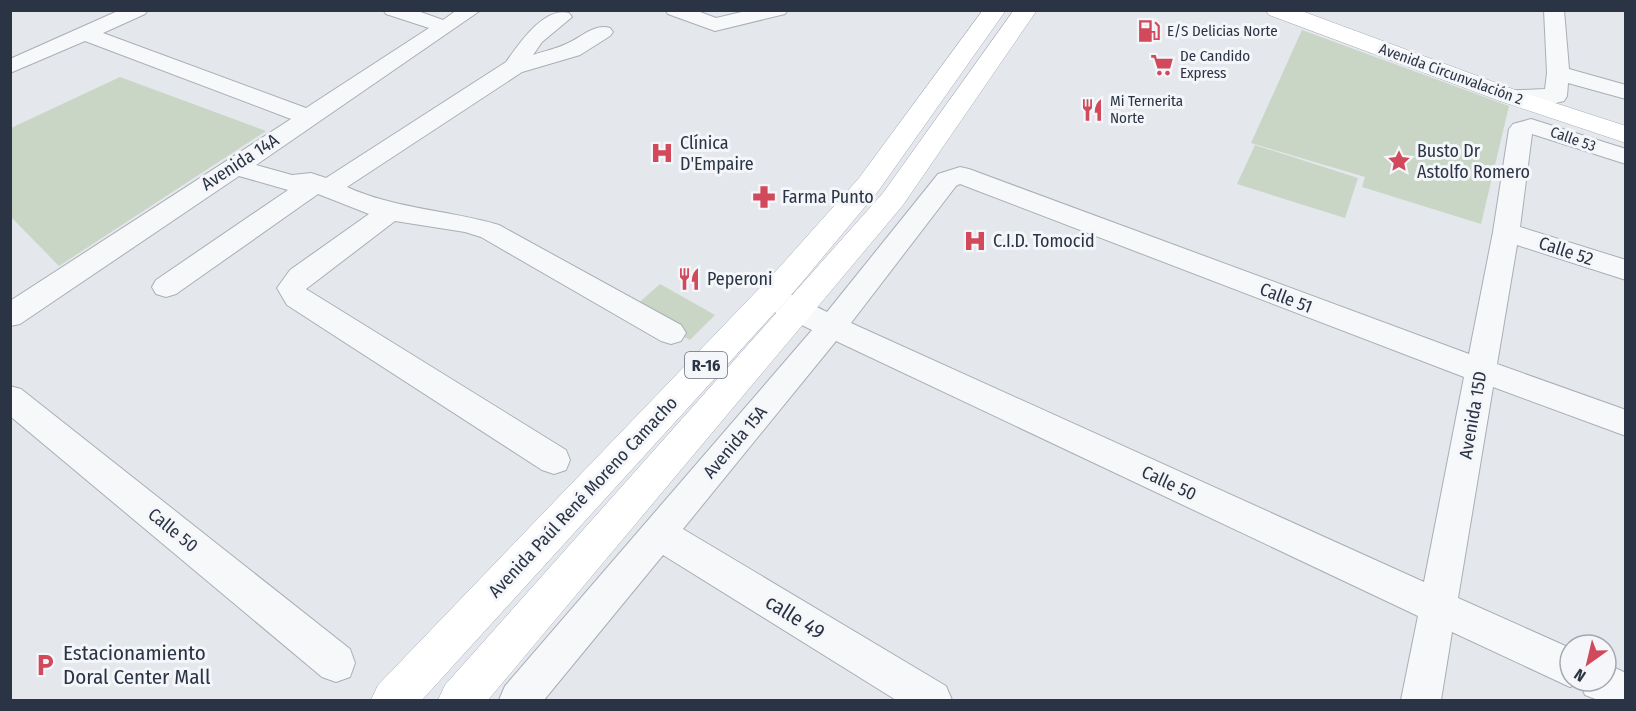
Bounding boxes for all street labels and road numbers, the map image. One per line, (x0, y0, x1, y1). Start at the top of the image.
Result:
street label: Avenida Circunvalación 2 (1377, 40, 1526, 109)
street label: Calle 53 (1548, 123, 1598, 155)
street label: Avenida 14A (197, 128, 283, 195)
street label: Calle 52 (1536, 232, 1596, 270)
street label: Calle 51 (1257, 278, 1315, 318)
road number: R-16 (685, 352, 727, 378)
street label: Avenida 15D (1454, 369, 1492, 461)
street label: Avenida Paúl René Moreno Camacho (484, 392, 682, 602)
street label: Avenida 15A (698, 401, 772, 483)
street label: Calle 50 (1138, 461, 1200, 505)
street label: Calle 50 (144, 503, 202, 557)
street label: calle 49 (760, 589, 830, 645)

